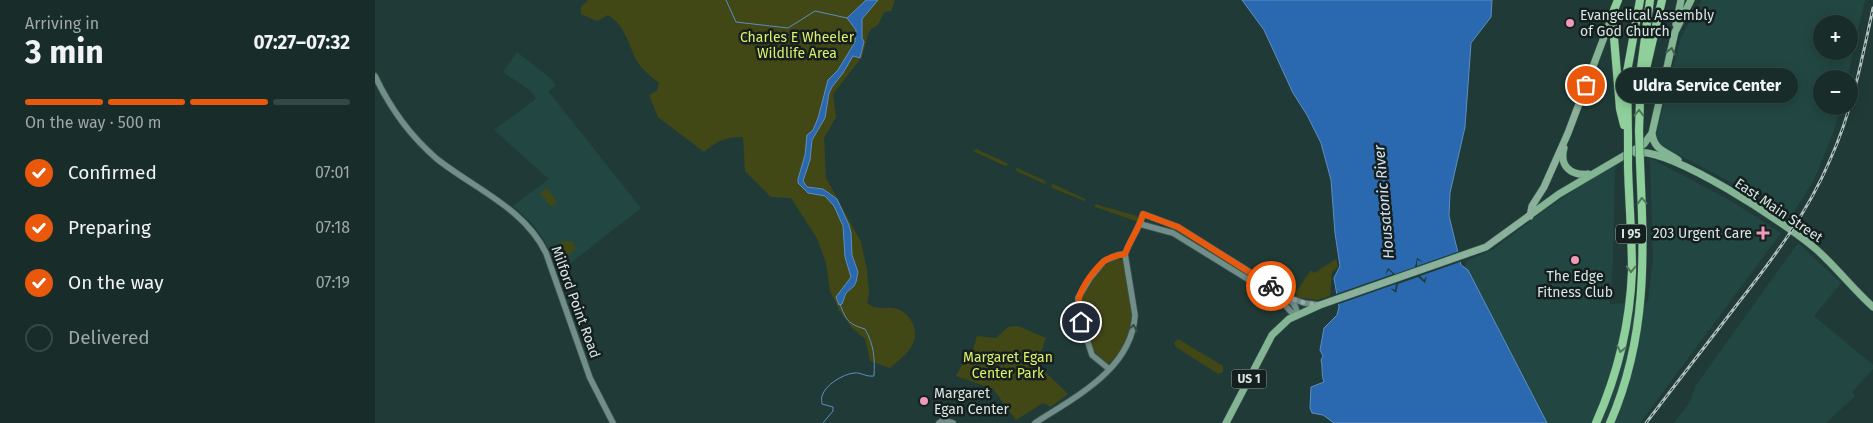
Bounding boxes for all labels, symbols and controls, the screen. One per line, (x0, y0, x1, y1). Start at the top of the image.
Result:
place label: Evangelical Assembly of God Church (1580, 7, 1714, 40)
text: Arriving in (25, 14, 99, 33)
map controls (1813, 15, 1858, 115)
button: + (1813, 15, 1858, 60)
marker: Evangelical Assembly of God Church (1564, 17, 1576, 29)
park label: Charles E Wheeler Wildlife Area (740, 29, 855, 62)
text: 07:27–07:32 (253, 31, 350, 54)
text: 3 min (25, 33, 104, 71)
one-way arrow (1665, 47, 1676, 56)
pin (1565, 64, 1607, 106)
callout: Uldra Service Center (1616, 68, 1799, 102)
button: − (1813, 70, 1858, 115)
icon: bag (1572, 71, 1600, 99)
text: Uldra Service Center (1633, 76, 1781, 95)
one-way arrow (1634, 108, 1645, 116)
text: On the way · 500 m (25, 113, 162, 132)
water label: Housatonic River (1370, 143, 1398, 260)
icon: check (25, 159, 53, 187)
text: Confirmed (68, 161, 157, 184)
text: 07:01 (315, 163, 350, 182)
street label: East Main Street (1731, 175, 1827, 247)
one-way arrow (1636, 197, 1647, 205)
icon: check (25, 214, 53, 242)
text: Preparing (68, 216, 151, 239)
text: 07:18 (315, 218, 350, 237)
road number: I 95 (1616, 224, 1646, 243)
place label: 203 Urgent Care (1653, 225, 1752, 242)
marker: 203 Urgent Care (1756, 226, 1770, 240)
street label: Milford Point Road (547, 244, 604, 360)
marker: The Edge Fitness Club (1569, 254, 1581, 266)
courier (1246, 261, 1296, 311)
one-way arrow (1626, 265, 1637, 273)
place label: The Edge Fitness Club (1537, 268, 1613, 301)
icon: check (25, 269, 53, 297)
text: On the way (68, 271, 164, 294)
icon: bike (1257, 272, 1285, 300)
text: 07:19 (316, 273, 350, 292)
pin (1060, 301, 1102, 343)
icon: home (1067, 308, 1095, 336)
one-way arrow (1127, 323, 1138, 332)
text: Delivered (68, 326, 150, 349)
one-way arrow (1616, 344, 1627, 353)
park label: Margaret Egan Center Park (963, 349, 1053, 382)
road number: US 1 (1231, 369, 1267, 388)
place label: Margaret Egan Center (934, 385, 1010, 418)
marker: Margaret Egan Center (918, 395, 930, 407)

